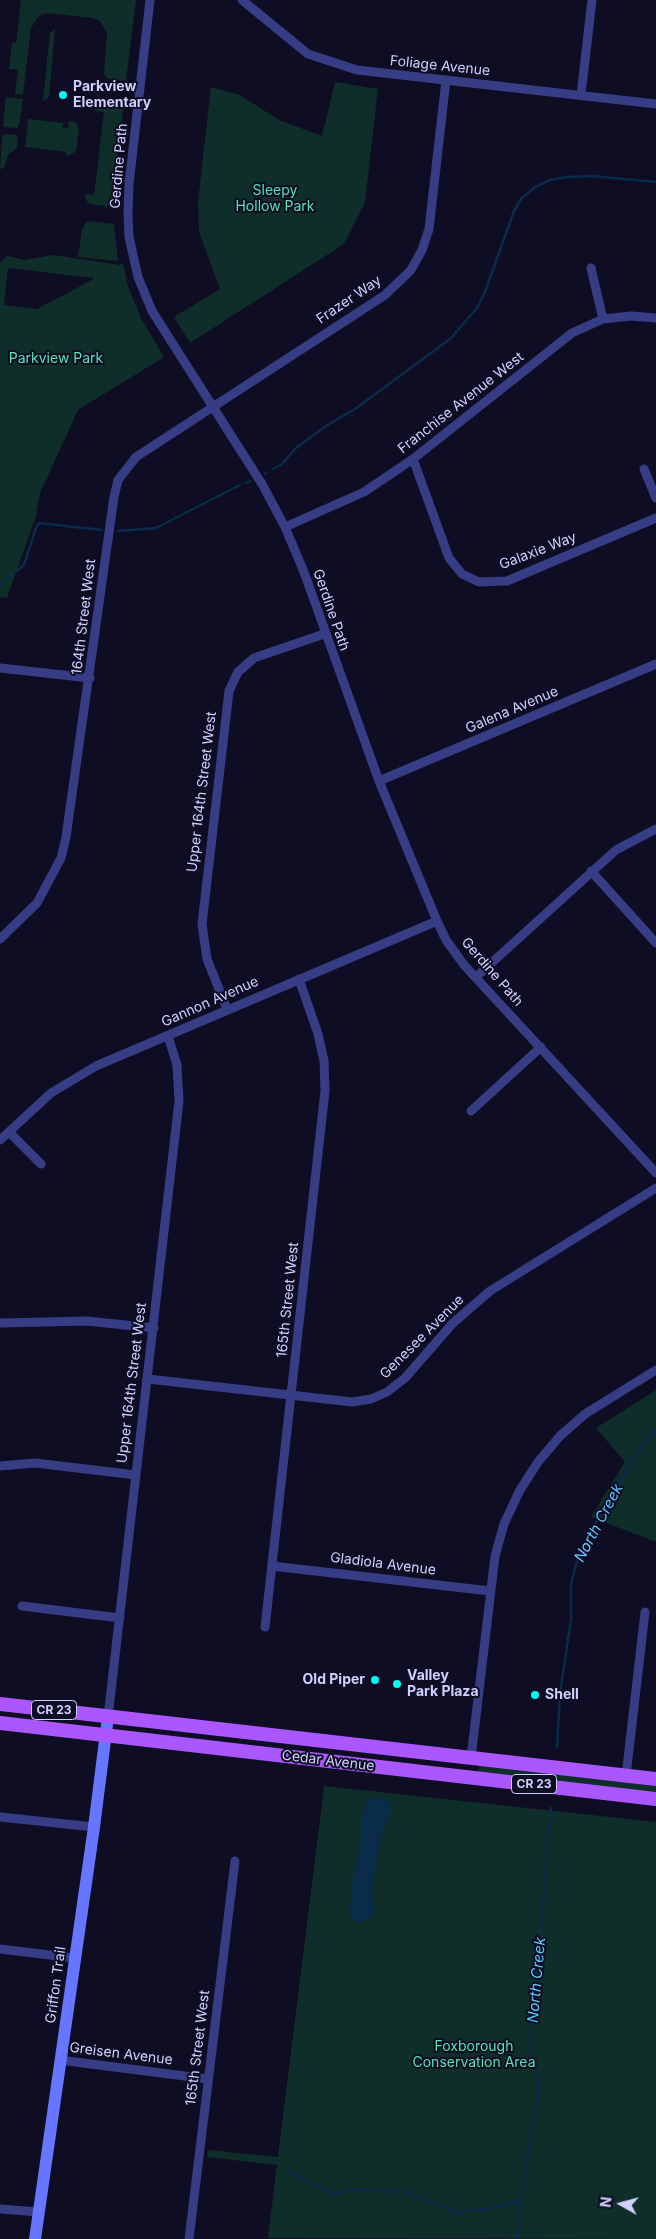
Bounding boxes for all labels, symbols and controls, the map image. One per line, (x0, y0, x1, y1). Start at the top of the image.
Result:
street label: Foliage Avenue (389, 52, 491, 80)
place label: Parkview Elementary (73, 79, 151, 111)
marker: Parkview Elementary (57, 89, 69, 101)
street label: Gerdine Path (107, 123, 131, 209)
park label: Sleepy Hollow Park (235, 183, 315, 216)
street label: Frazer Way (313, 272, 385, 328)
street label: Franchise Avenue West (395, 349, 527, 457)
park label: Parkview Park (9, 351, 103, 367)
street label: Galaxie Way (497, 529, 579, 573)
street label: 164th Street West (69, 558, 99, 676)
street label: Gerdine Path (309, 567, 353, 653)
street label: Galena Avenue (463, 683, 561, 737)
street label: Upper 164th Street West (184, 711, 220, 873)
street label: Gerdine Path (458, 934, 526, 1010)
street label: Gannon Avenue (159, 973, 261, 1031)
street label: 165th Street West (274, 1241, 302, 1359)
street label: Genesee Avenue (377, 1292, 467, 1382)
street label: Upper 164th Street West (114, 1302, 150, 1464)
water label: North Creek (571, 1481, 627, 1565)
street label: Gladiola Avenue (329, 1549, 437, 1579)
place label: Valley Park Plaza (407, 1668, 479, 1700)
place label: Old Piper (303, 1672, 365, 1688)
marker: Old Piper (369, 1674, 381, 1686)
marker: Valley Park Plaza (391, 1678, 403, 1690)
place label: Shell (545, 1687, 579, 1703)
marker: Shell (529, 1689, 541, 1701)
road number: CR 23 (32, 1700, 76, 1720)
street label: Cedar Avenue (281, 1747, 375, 1775)
road number: CR 23 (512, 1775, 556, 1794)
water label: North Creek (524, 1936, 550, 2024)
street label: Griffon Trail (42, 1945, 70, 2025)
street label: 165th Street West (183, 1989, 213, 2107)
street label: Greisen Avenue (68, 2039, 174, 2069)
park label: Foxborough Conservation Area (412, 2039, 536, 2072)
north arrow (596, 2179, 646, 2229)
text: N (597, 2196, 615, 2208)

